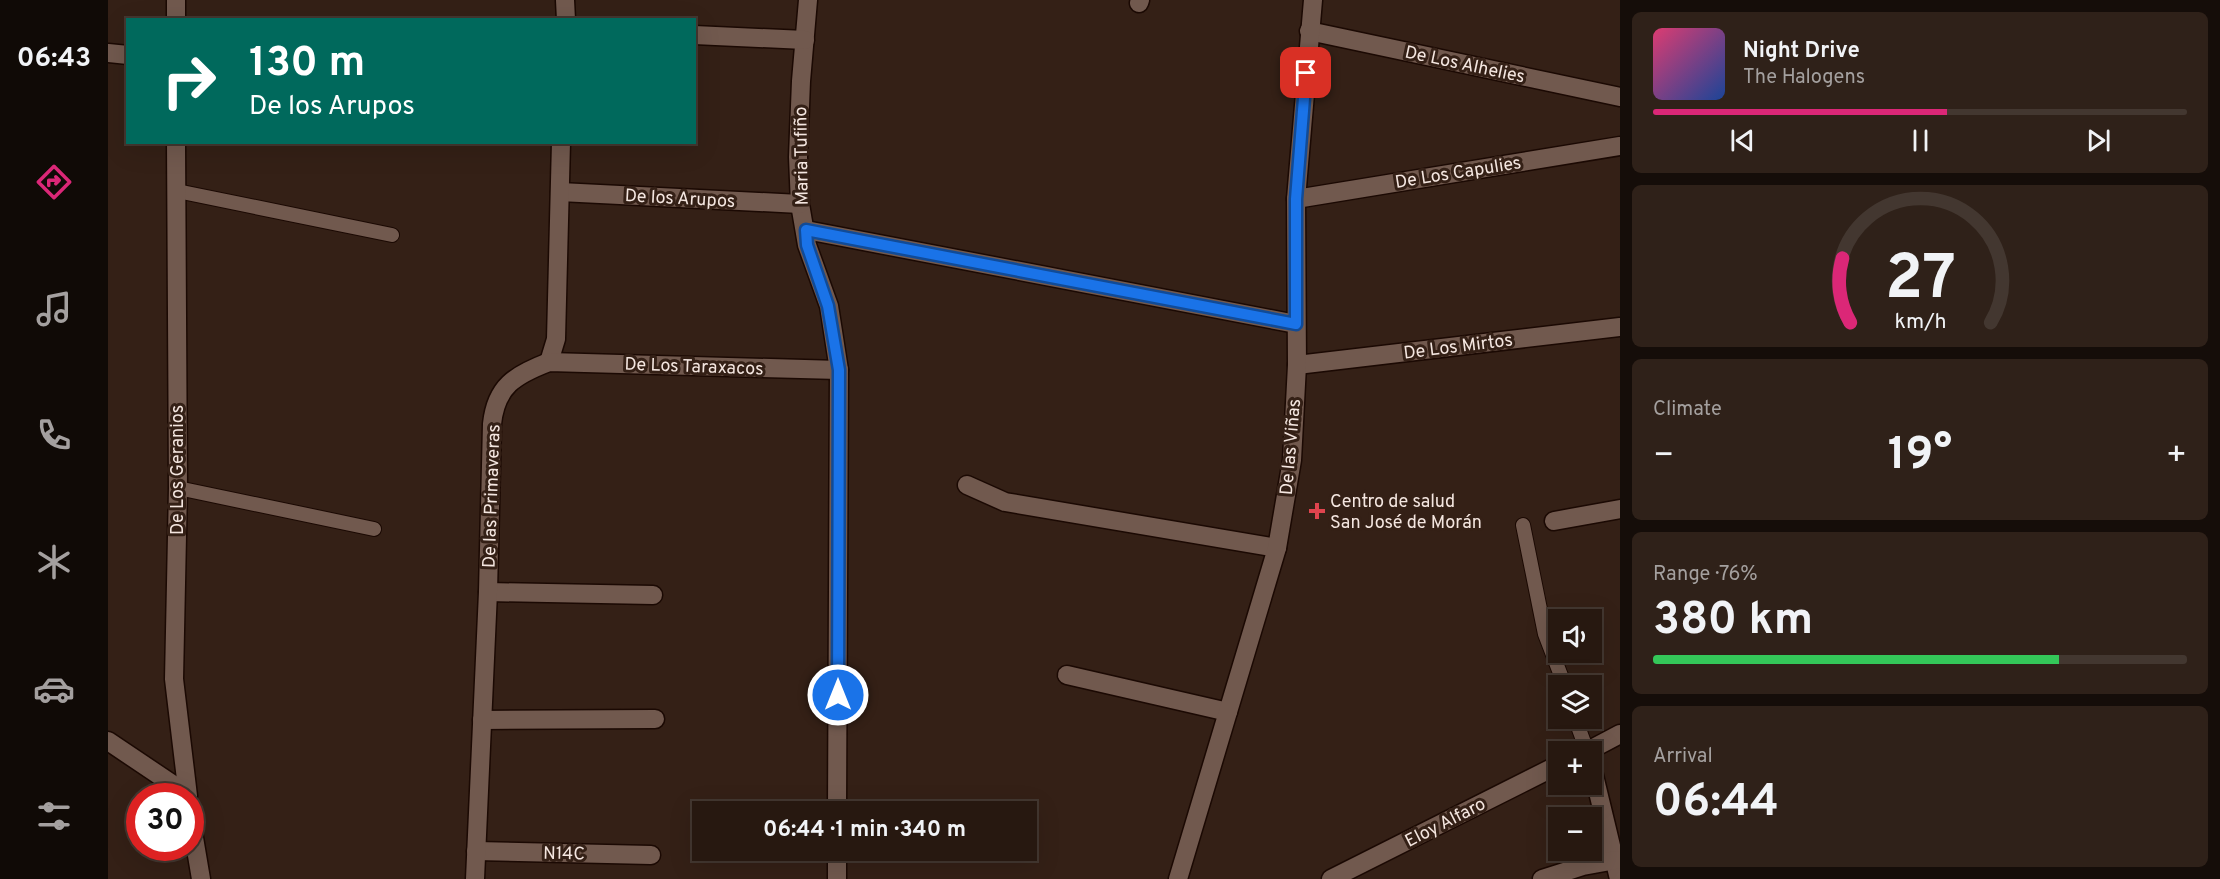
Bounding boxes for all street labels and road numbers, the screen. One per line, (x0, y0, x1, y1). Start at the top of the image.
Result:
street label: De Los Alhelies (1403, 42, 1527, 89)
street label: Maria Tufiño (790, 106, 815, 206)
street label: De Los Capulies (1393, 152, 1523, 195)
street label: De los Arupos (624, 185, 736, 214)
street label: De Los Mirtos (1402, 329, 1514, 366)
street label: De Los Taraxacos (624, 354, 764, 381)
street label: De las Viñas (1276, 398, 1307, 496)
street label: De Los Geranios (167, 405, 190, 535)
street label: De las Primaveras (478, 424, 507, 568)
street label: Eloy Alfaro (1401, 793, 1490, 853)
street label: N14C (543, 843, 585, 866)

